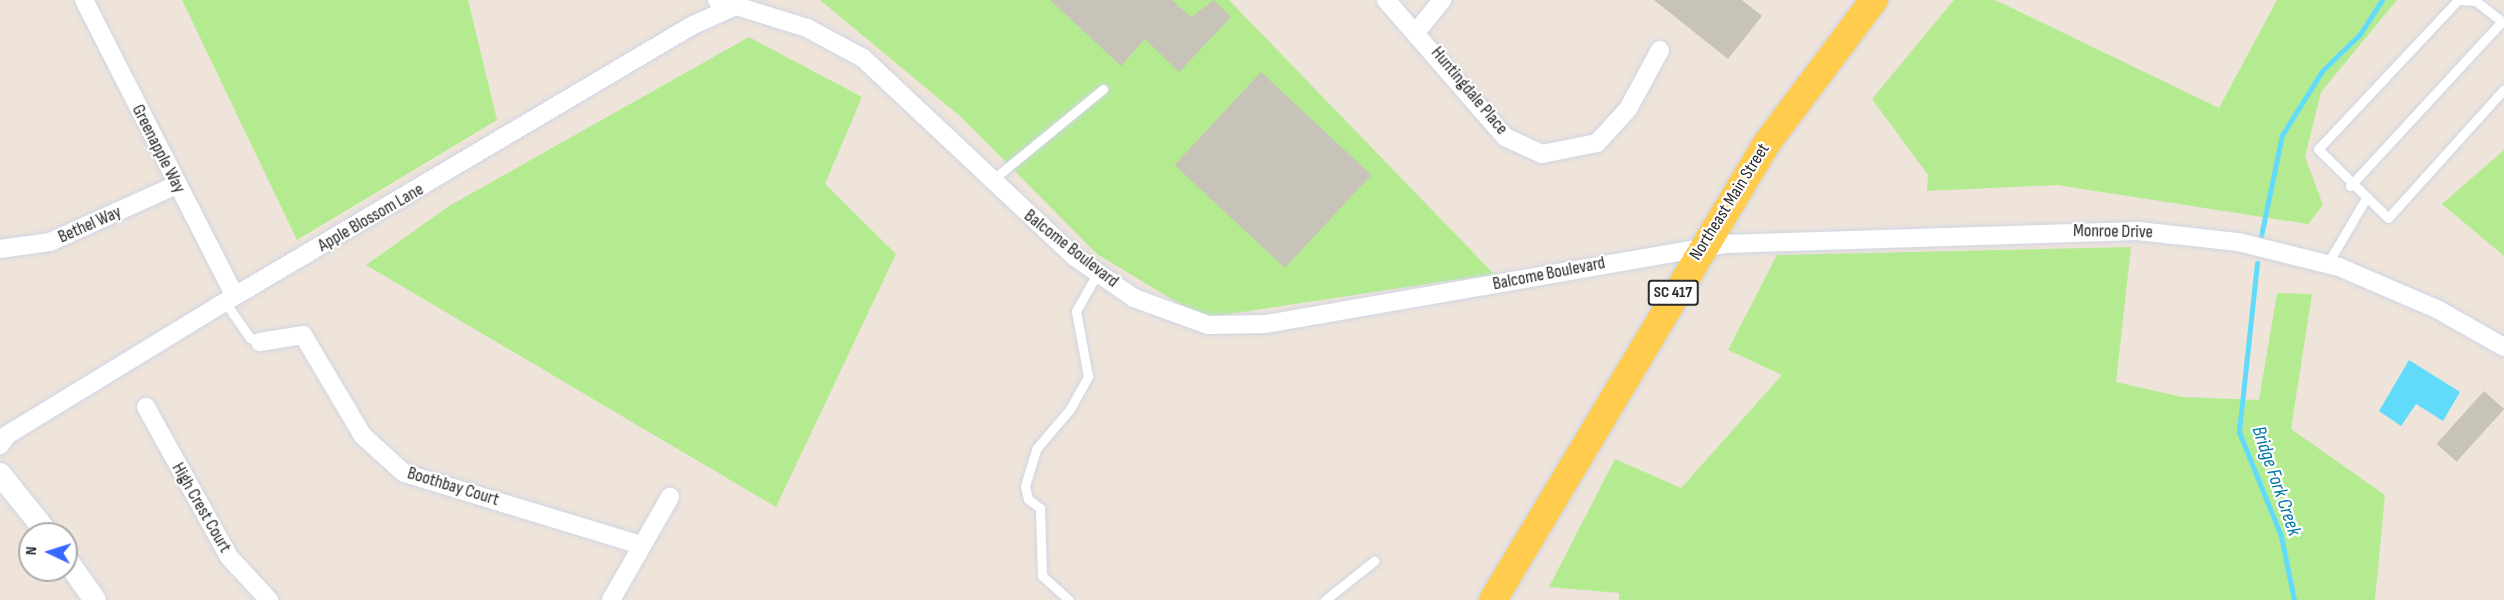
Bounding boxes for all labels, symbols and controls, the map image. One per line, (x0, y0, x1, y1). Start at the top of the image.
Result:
street label: Huntingdale Place (1426, 43, 1512, 139)
street label: Greenapple Way (127, 101, 189, 197)
street label: Northeast Main Street (1685, 140, 1775, 264)
street label: Apple Blossom Lane (314, 179, 428, 257)
street label: Bethel Way (55, 202, 125, 248)
street label: Balcome Boulevard (1019, 205, 1123, 293)
street label: Monroe Drive (2073, 221, 2153, 243)
street label: Balcome Boulevard (1491, 253, 1607, 295)
road number: SC 417 (1648, 280, 1698, 306)
water label: Bridge Fork Creek (2246, 423, 2306, 539)
street label: High Crest Court (167, 459, 235, 557)
street label: Boothbay Court (405, 463, 501, 511)
north arrow (18, 522, 78, 582)
text: N (22, 546, 41, 556)

